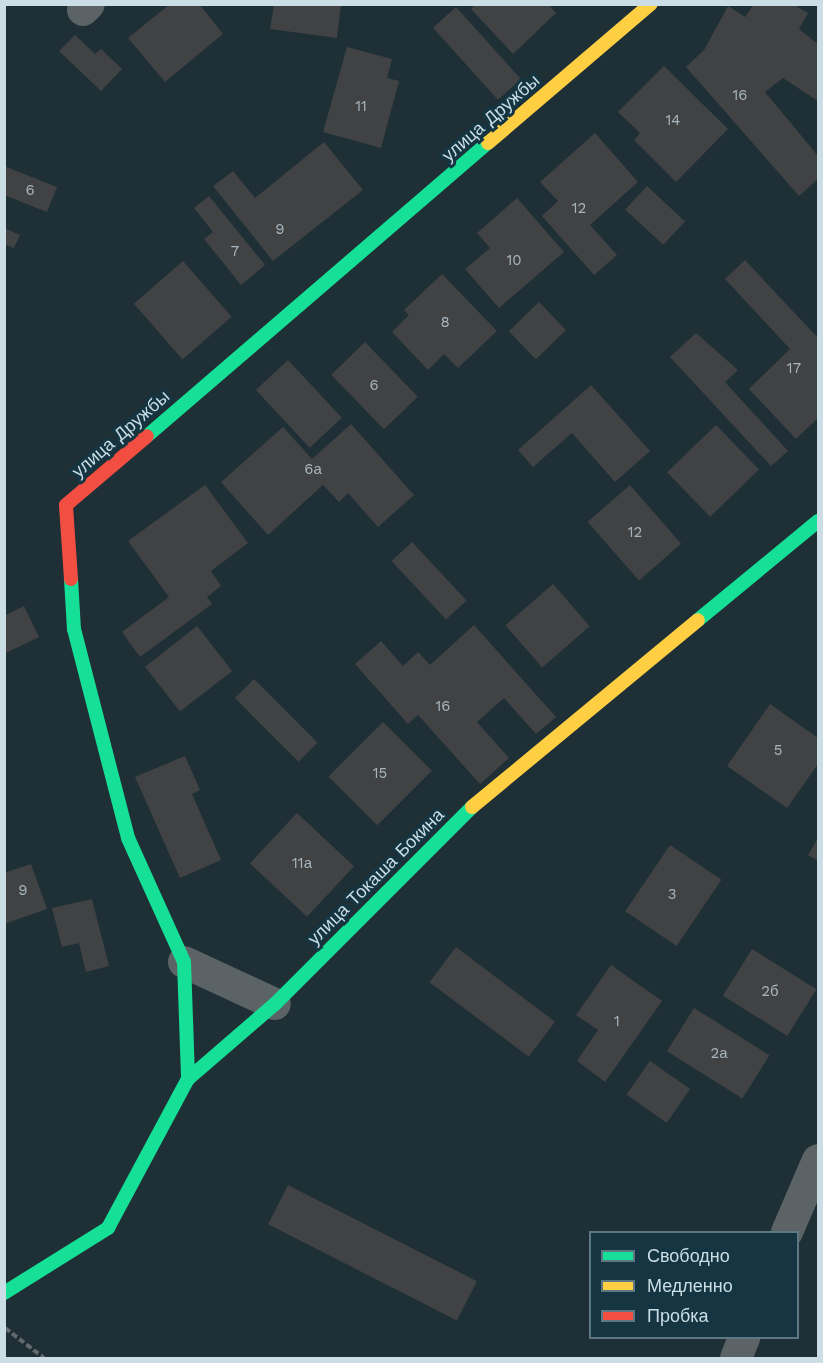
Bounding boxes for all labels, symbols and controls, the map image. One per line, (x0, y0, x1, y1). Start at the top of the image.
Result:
street label: улица Дружбы (438, 70, 544, 166)
house number: 16 (733, 87, 747, 105)
house number: 11 (355, 98, 367, 116)
house number: 14 (665, 112, 681, 130)
house number: 6 (25, 182, 35, 200)
house number: 12 (572, 200, 586, 218)
house number: 9 (275, 221, 285, 239)
house number: 7 (231, 243, 239, 261)
house number: 10 (506, 252, 522, 270)
house number: 8 (440, 314, 450, 332)
house number: 17 (787, 360, 801, 378)
house number: 6 (369, 377, 379, 395)
street label: улица Дружбы (68, 386, 174, 482)
house number: 6а (304, 461, 322, 479)
house number: 12 (628, 524, 642, 542)
house number: 16 (436, 698, 450, 716)
house number: 5 (774, 742, 782, 760)
house number: 15 (373, 765, 387, 783)
street label: улица Токаша Бокина (303, 804, 449, 950)
house number: 11а (292, 855, 312, 873)
house number: 9 (18, 882, 28, 900)
house number: 3 (668, 886, 676, 904)
house number: 2б (761, 983, 779, 1001)
house number: 1 (614, 1013, 620, 1031)
house number: 2а (710, 1045, 728, 1063)
legend (589, 1231, 799, 1339)
text: Свободно (647, 1245, 730, 1266)
text: Медленно (647, 1275, 733, 1296)
text: Пробка (647, 1305, 709, 1326)

